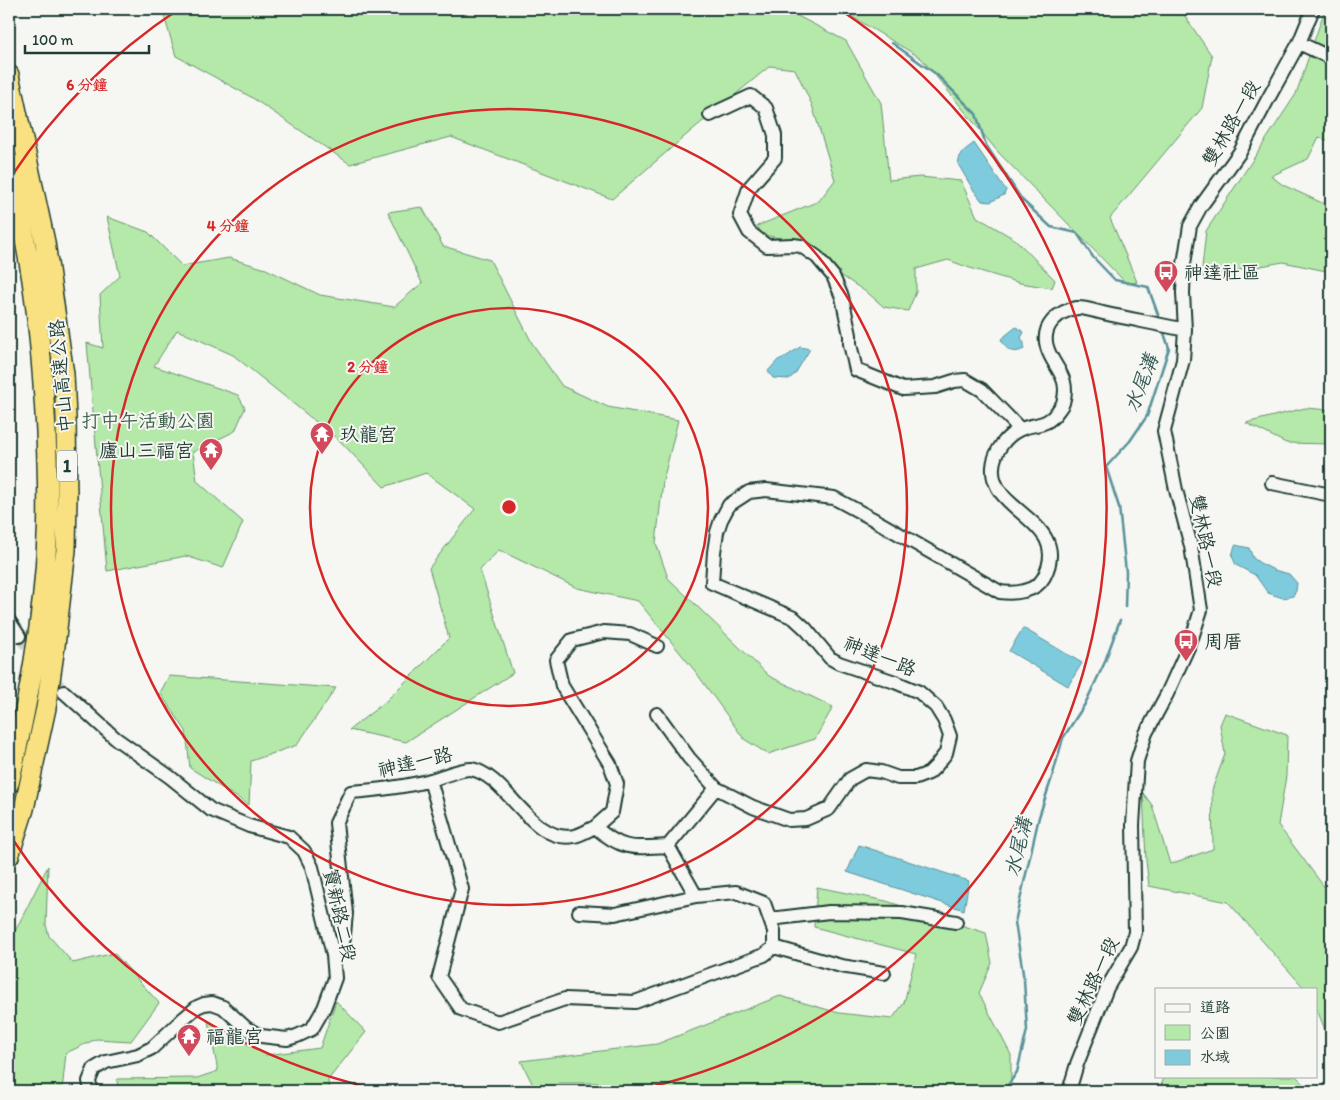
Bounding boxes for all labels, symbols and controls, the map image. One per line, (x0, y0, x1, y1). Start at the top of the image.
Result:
scale bar (25, 22, 149, 54)
text: 100 m (32, 31, 74, 49)
text: 6 分鐘 (66, 76, 108, 94)
street label: 雙林路一段 (1197, 76, 1265, 170)
text: 4 分鐘 (207, 217, 249, 235)
bus stop icon: 神達社區 (1153, 259, 1179, 293)
place label: 神達社區 (1184, 261, 1260, 284)
street label: 中山高速公路 (45, 318, 77, 434)
water label: 水尾溝 (1119, 349, 1164, 415)
text: 2 分鐘 (347, 358, 389, 376)
park label: 打中午活動公園 (81, 409, 215, 432)
temple icon: 玖龍宮 (309, 421, 335, 455)
place label: 玖龍宮 (340, 423, 397, 446)
temple icon: 廬山三福宫 (198, 437, 224, 471)
place label: 廬山三福宫 (99, 439, 194, 462)
road number: 1 (57, 451, 77, 482)
street label: 雙林路一段 (1185, 492, 1227, 590)
centre of rings (500, 498, 518, 516)
bus stop icon: 周厝 (1173, 628, 1199, 662)
place label: 周厝 (1204, 630, 1242, 653)
street label: 神達一路 (840, 631, 920, 681)
street label: 神達一路 (375, 742, 455, 782)
water label: 水尾溝 (1000, 813, 1037, 879)
street label: 寶新路二段 (319, 866, 361, 964)
street label: 雙林路一段 (1062, 933, 1124, 1029)
legend (1155, 988, 1318, 1078)
text: 道路 (1200, 998, 1230, 1016)
temple icon: 福龍宮 (176, 1023, 202, 1057)
text: 公園 (1200, 1024, 1230, 1042)
place label: 福龍宮 (206, 1025, 263, 1048)
text: 水域 (1200, 1048, 1230, 1066)

